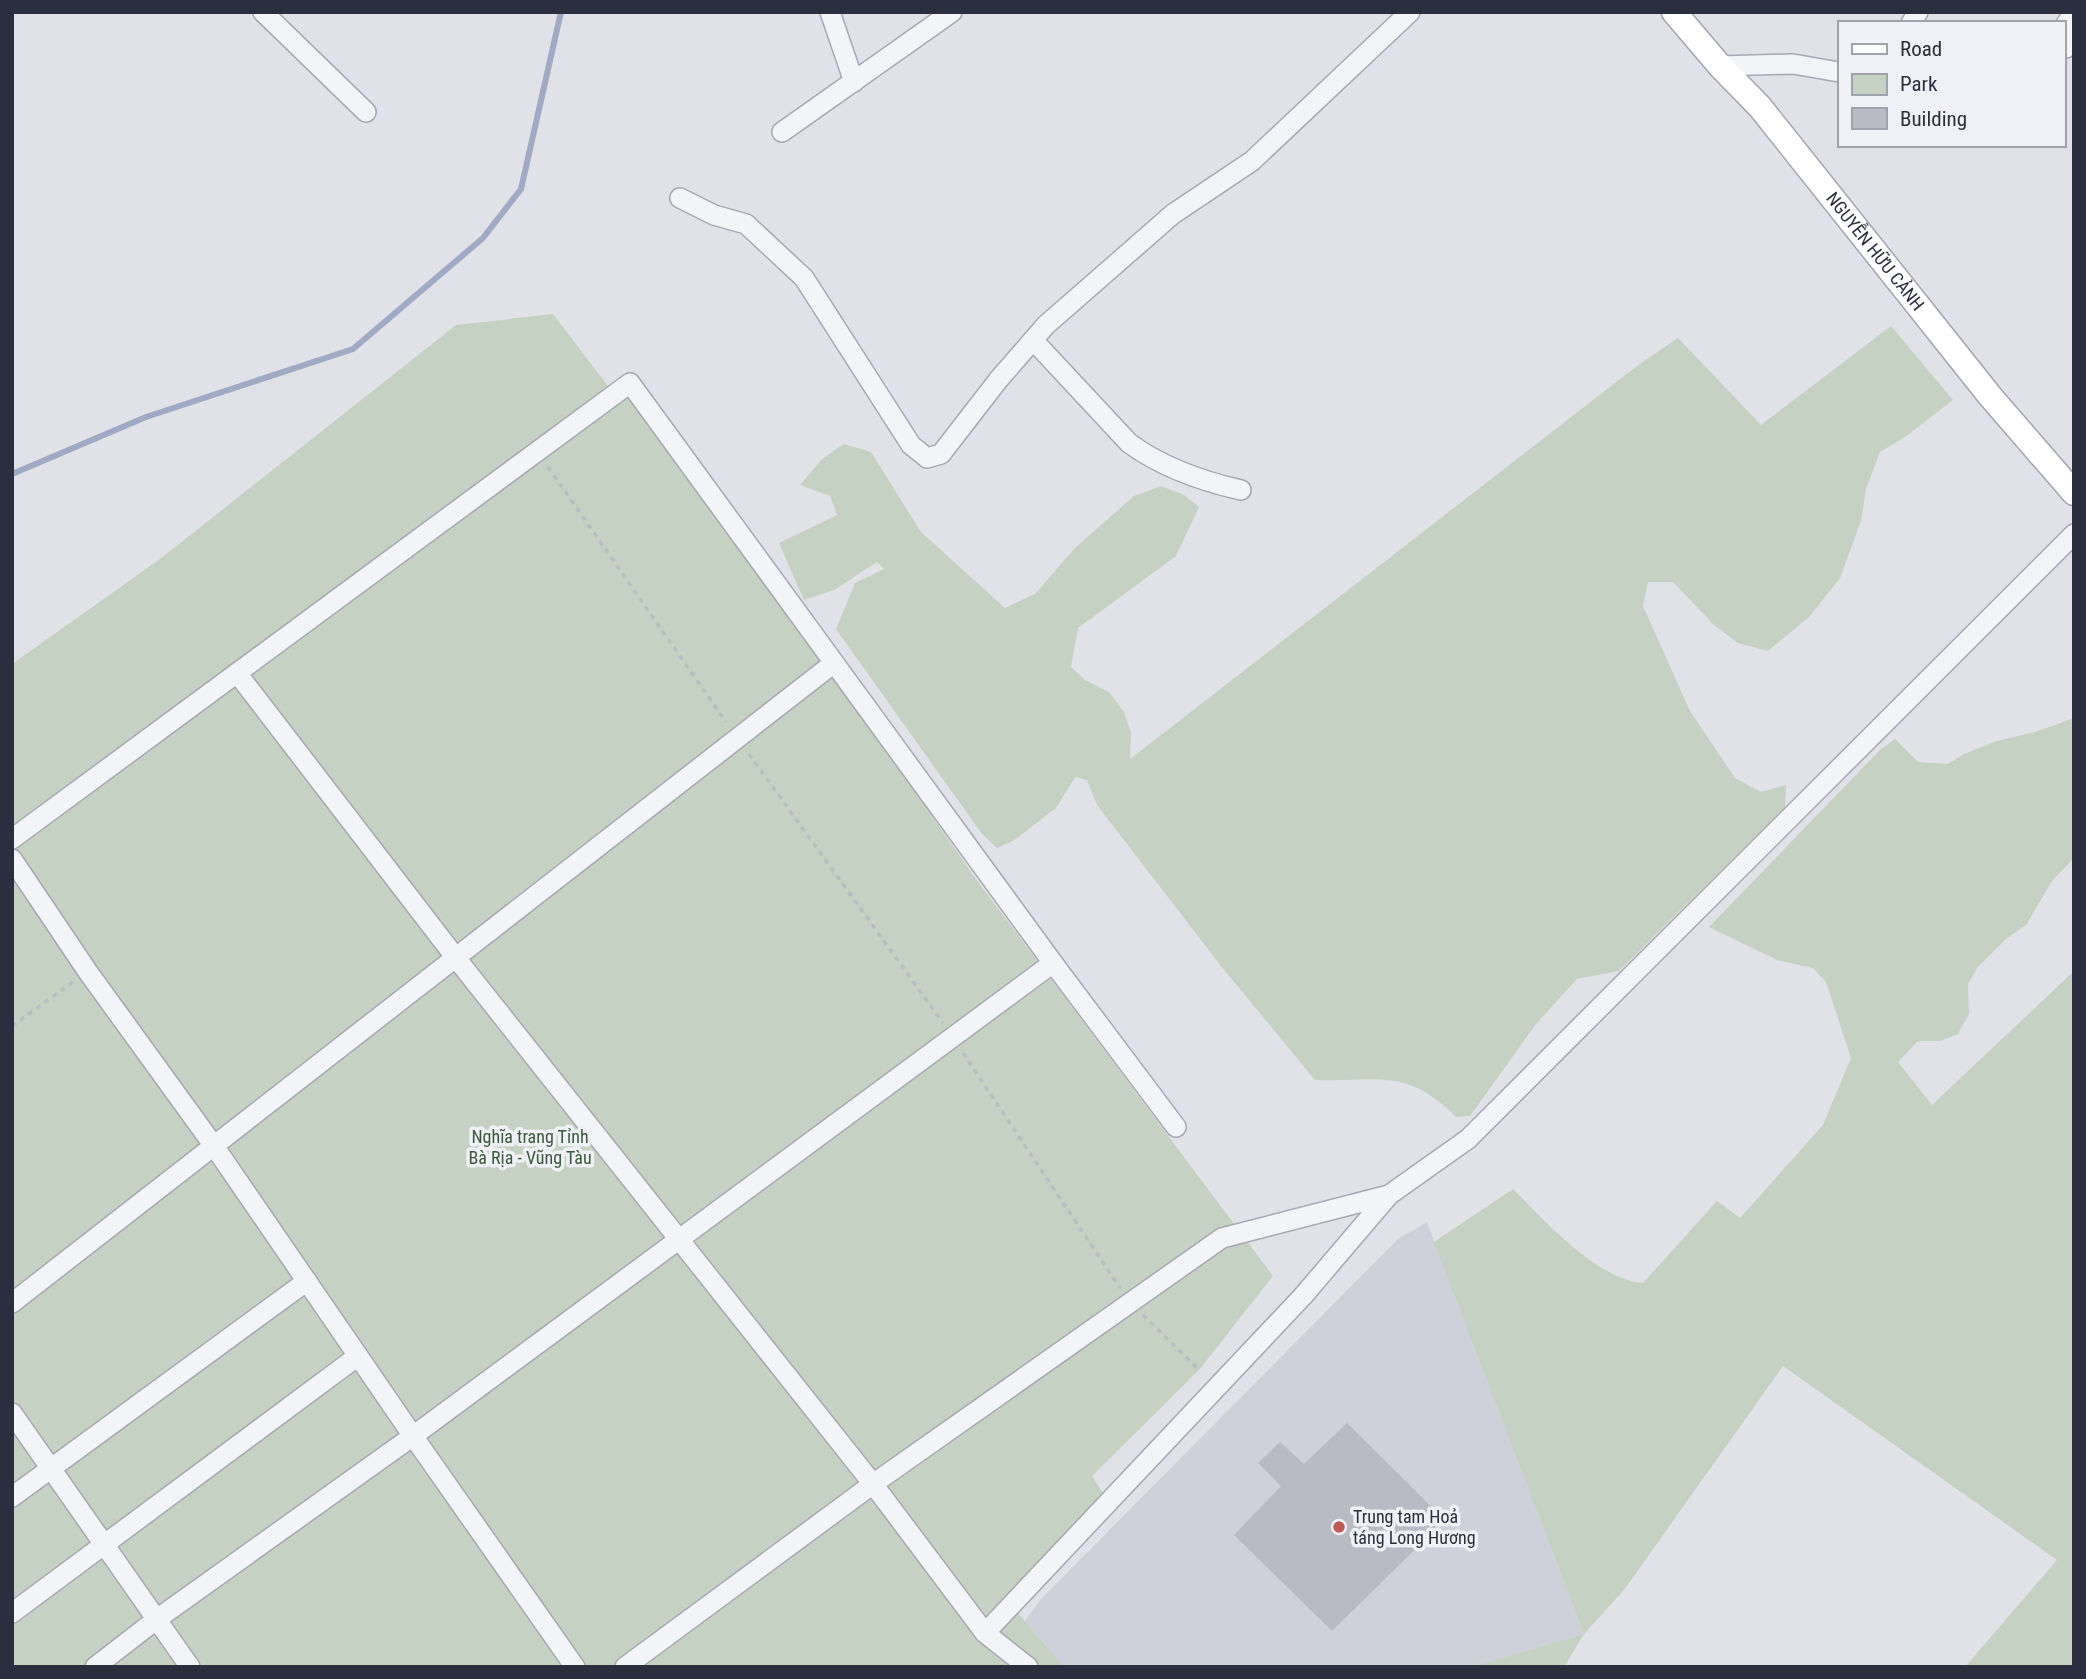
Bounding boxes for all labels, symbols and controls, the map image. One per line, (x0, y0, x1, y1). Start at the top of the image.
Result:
legend (1838, 21, 2065, 147)
text: Road (1900, 37, 1942, 61)
text: Park (1900, 72, 1938, 96)
text: Building (1900, 107, 1967, 131)
street label: NGUYỄN HỮU CẢNH (1822, 188, 1929, 315)
park label: Nghĩa trang Tỉnh Bà Rịa - Vũng Tàu (468, 1126, 592, 1168)
place label: Trung tam Hoả táng Long Hương (1353, 1506, 1476, 1548)
marker: Trung tam Hoả táng Long Hương (1331, 1519, 1347, 1535)

